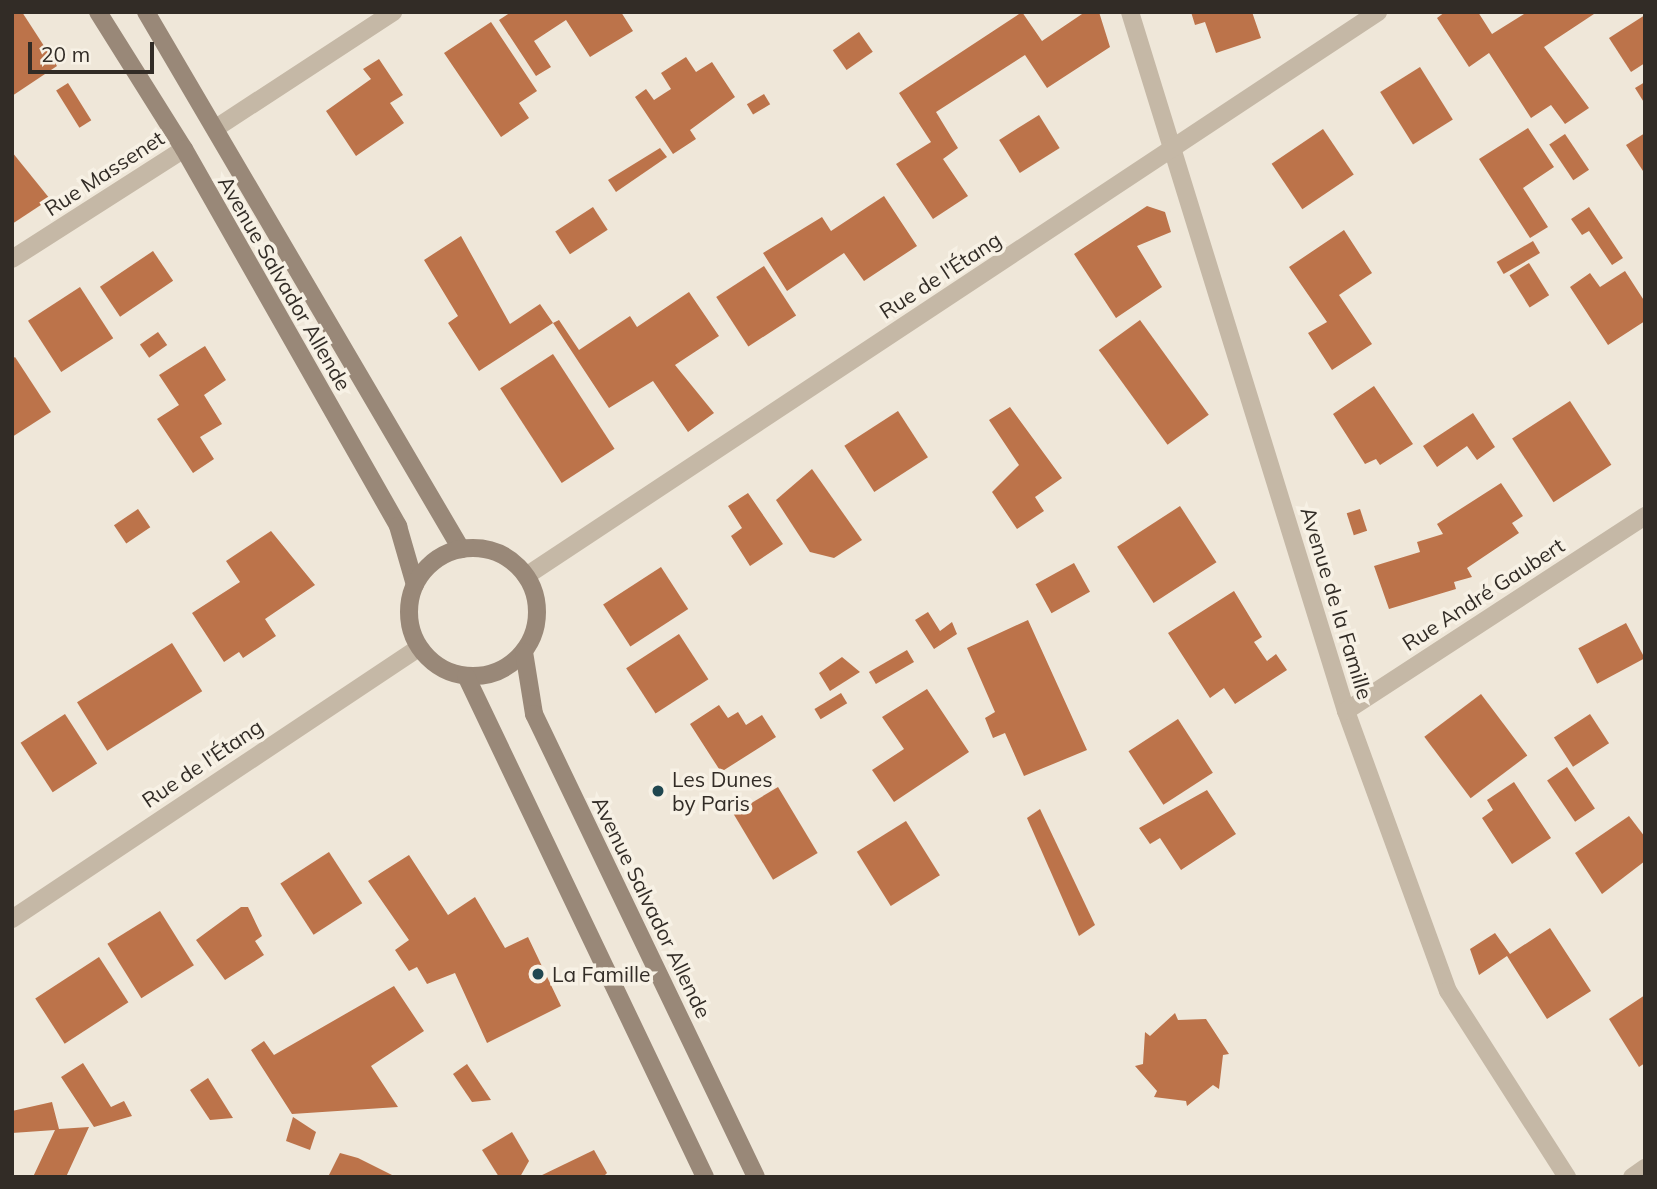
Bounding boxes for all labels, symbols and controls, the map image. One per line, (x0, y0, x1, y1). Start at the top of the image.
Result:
scale bar (32, 28, 158, 72)
text: 20 m (41, 41, 90, 67)
street label: Rue Massenet (39, 125, 169, 221)
street label: Avenue Salvador Allende (213, 171, 357, 395)
street label: Rue de l'Étang (874, 226, 1006, 324)
street label: Avenue de la Famille (1296, 504, 1378, 702)
street label: Rue André Gaubert (1397, 532, 1569, 656)
street label: Rue de l'Étang (137, 713, 267, 813)
place label: Les Dunes by Paris (672, 766, 773, 816)
marker: Les Dunes by Paris (650, 783, 666, 799)
street label: Avenue Salvador Allende (587, 792, 717, 1022)
place label: La Famille (552, 961, 650, 987)
marker: La Famille (530, 966, 546, 982)

